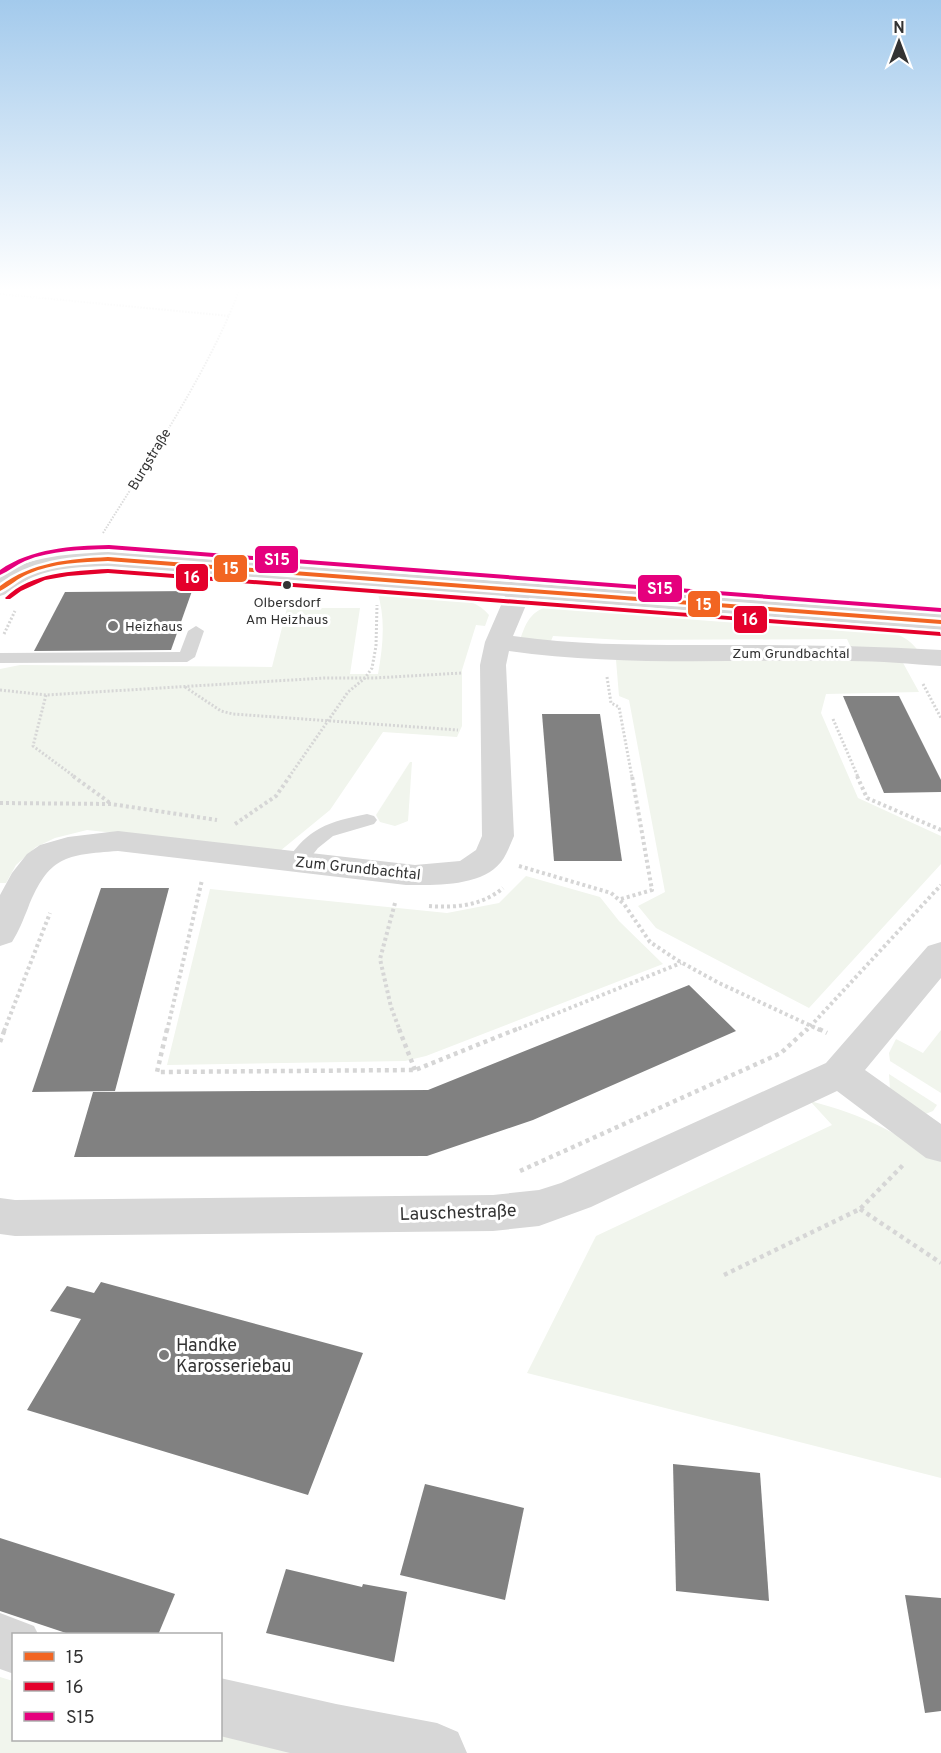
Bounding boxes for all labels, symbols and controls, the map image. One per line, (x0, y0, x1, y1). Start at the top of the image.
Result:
north arrow (869, 12, 929, 72)
text: N (893, 19, 905, 39)
street label: Burgstraße (125, 426, 175, 494)
line badge: S15 (254, 545, 299, 574)
text: S15 (264, 551, 290, 571)
line badge: 15 (213, 554, 248, 583)
text: 15 (223, 560, 239, 580)
line badge: 16 (175, 563, 209, 592)
text: 16 (184, 569, 200, 589)
line badge: S15 (637, 574, 683, 603)
marker: Olbersdorf Am Heizhaus (281, 579, 293, 591)
text: S15 (647, 580, 673, 600)
line badge: 15 (687, 590, 721, 618)
place label: Olbersdorf Am Heizhaus (246, 595, 328, 629)
text: 15 (696, 596, 712, 616)
line badge: 16 (733, 605, 768, 634)
text: 16 (742, 611, 758, 631)
marker: Heizhaus (106, 619, 120, 633)
place label: Heizhaus (125, 619, 183, 636)
street label: Zum Grundbachtal (732, 646, 850, 663)
street label: Zum Grundbachtal (294, 853, 421, 886)
street label: Lauschestraße (399, 1200, 517, 1227)
place label: Handke Karosseriebau (176, 1335, 291, 1379)
marker: Handke Karosseriebau (157, 1348, 171, 1362)
legend (12, 1633, 222, 1741)
text: 15 (66, 1647, 84, 1670)
text: 16 (66, 1677, 83, 1700)
text: S15 (66, 1707, 95, 1730)

